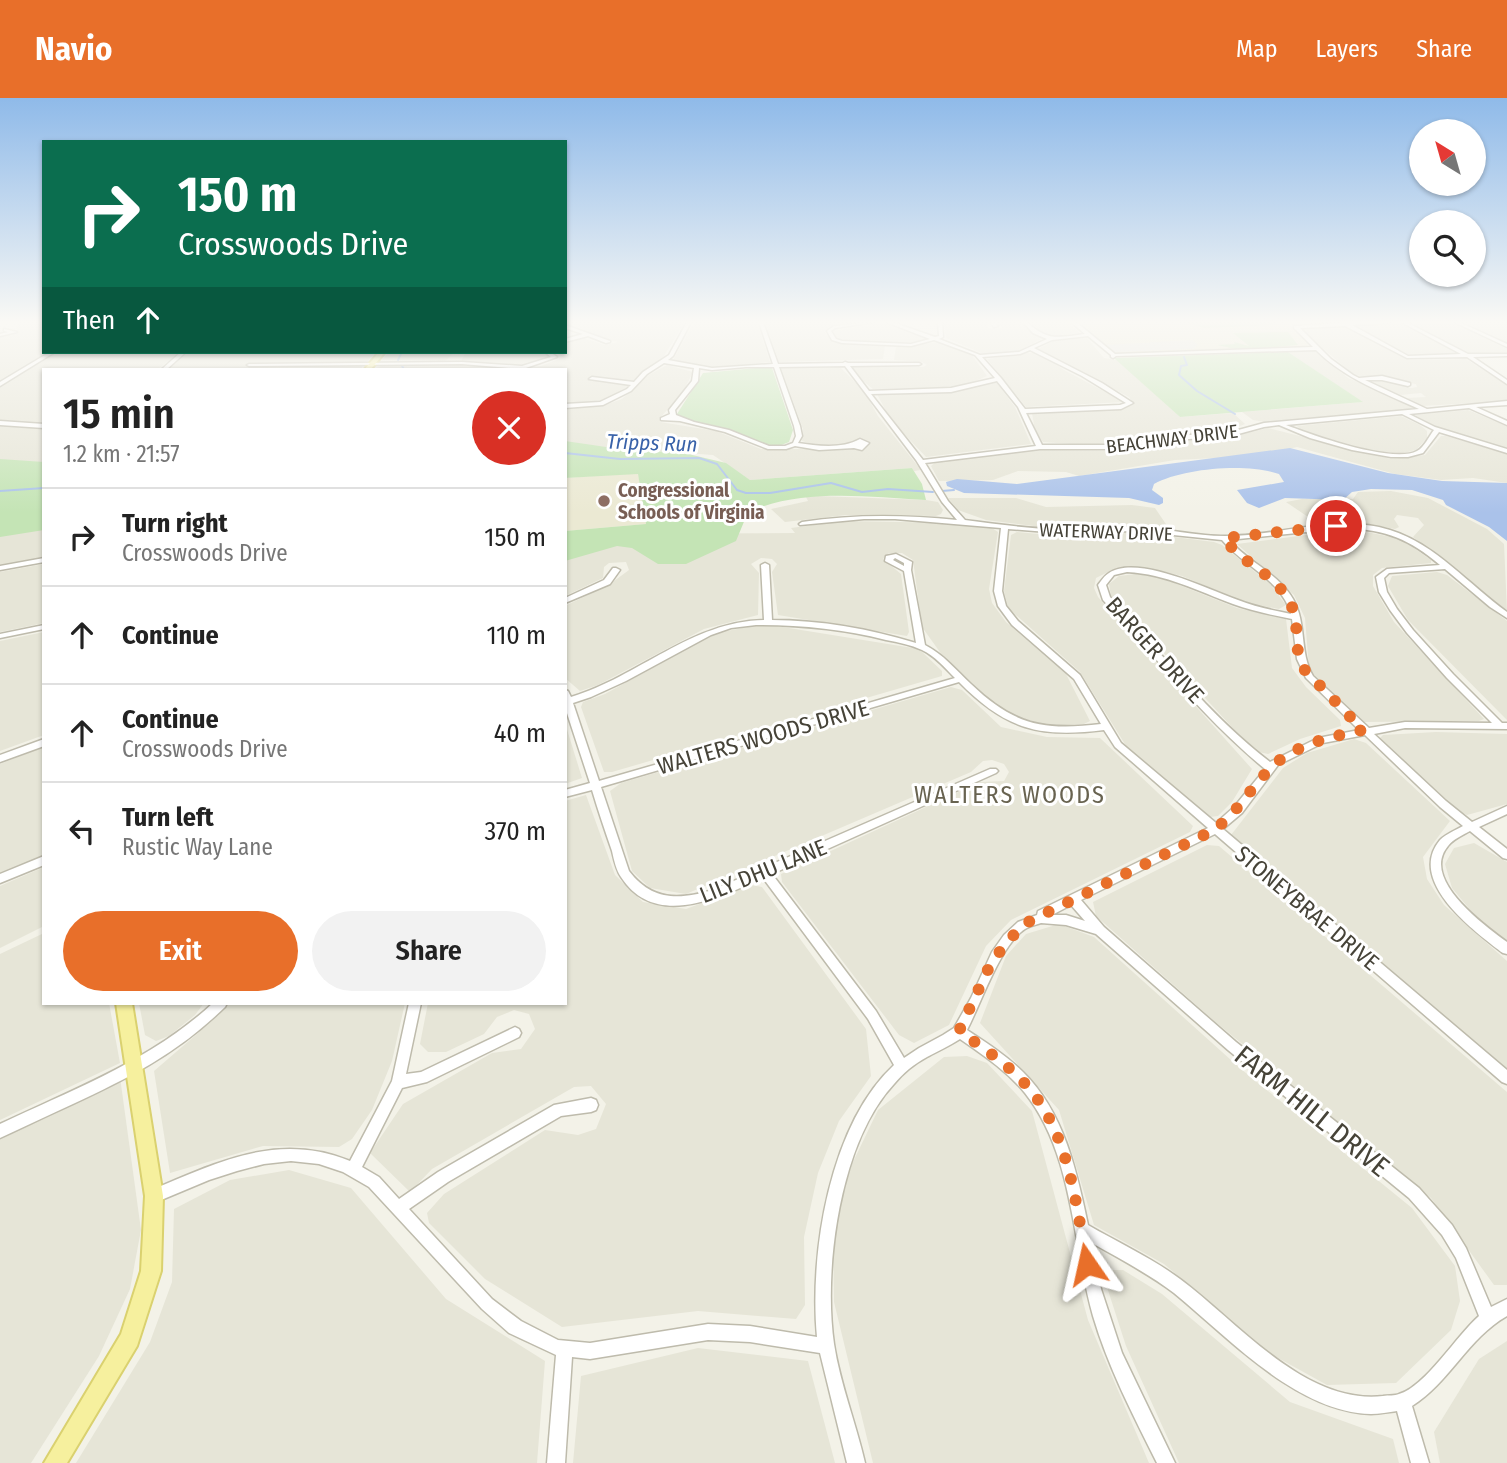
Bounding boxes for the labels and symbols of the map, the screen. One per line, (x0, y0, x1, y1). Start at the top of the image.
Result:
north arrow (1409, 119, 1486, 196)
street label: BEACHWAY DRIVE (1105, 420, 1239, 458)
water label: Tripps Run (606, 428, 698, 458)
place label: Congressional Schools of Virginia (618, 479, 765, 524)
marker: Congressional Schools of Virginia (596, 493, 612, 509)
pin (1306, 496, 1366, 556)
street label: WATERWAY DRIVE (1039, 518, 1173, 546)
street label: BARGER DRIVE (1100, 591, 1210, 709)
street label: WALTERS WOODS DRIVE (654, 693, 872, 781)
district label: WALTERS WOODS (914, 781, 1106, 809)
street label: LILY DHU LANE (695, 833, 831, 909)
street label: STONEYBRAE DRIVE (1229, 840, 1385, 976)
street label: FARM HILL DRIVE (1228, 1039, 1396, 1183)
position arrow (1050, 1227, 1124, 1301)

